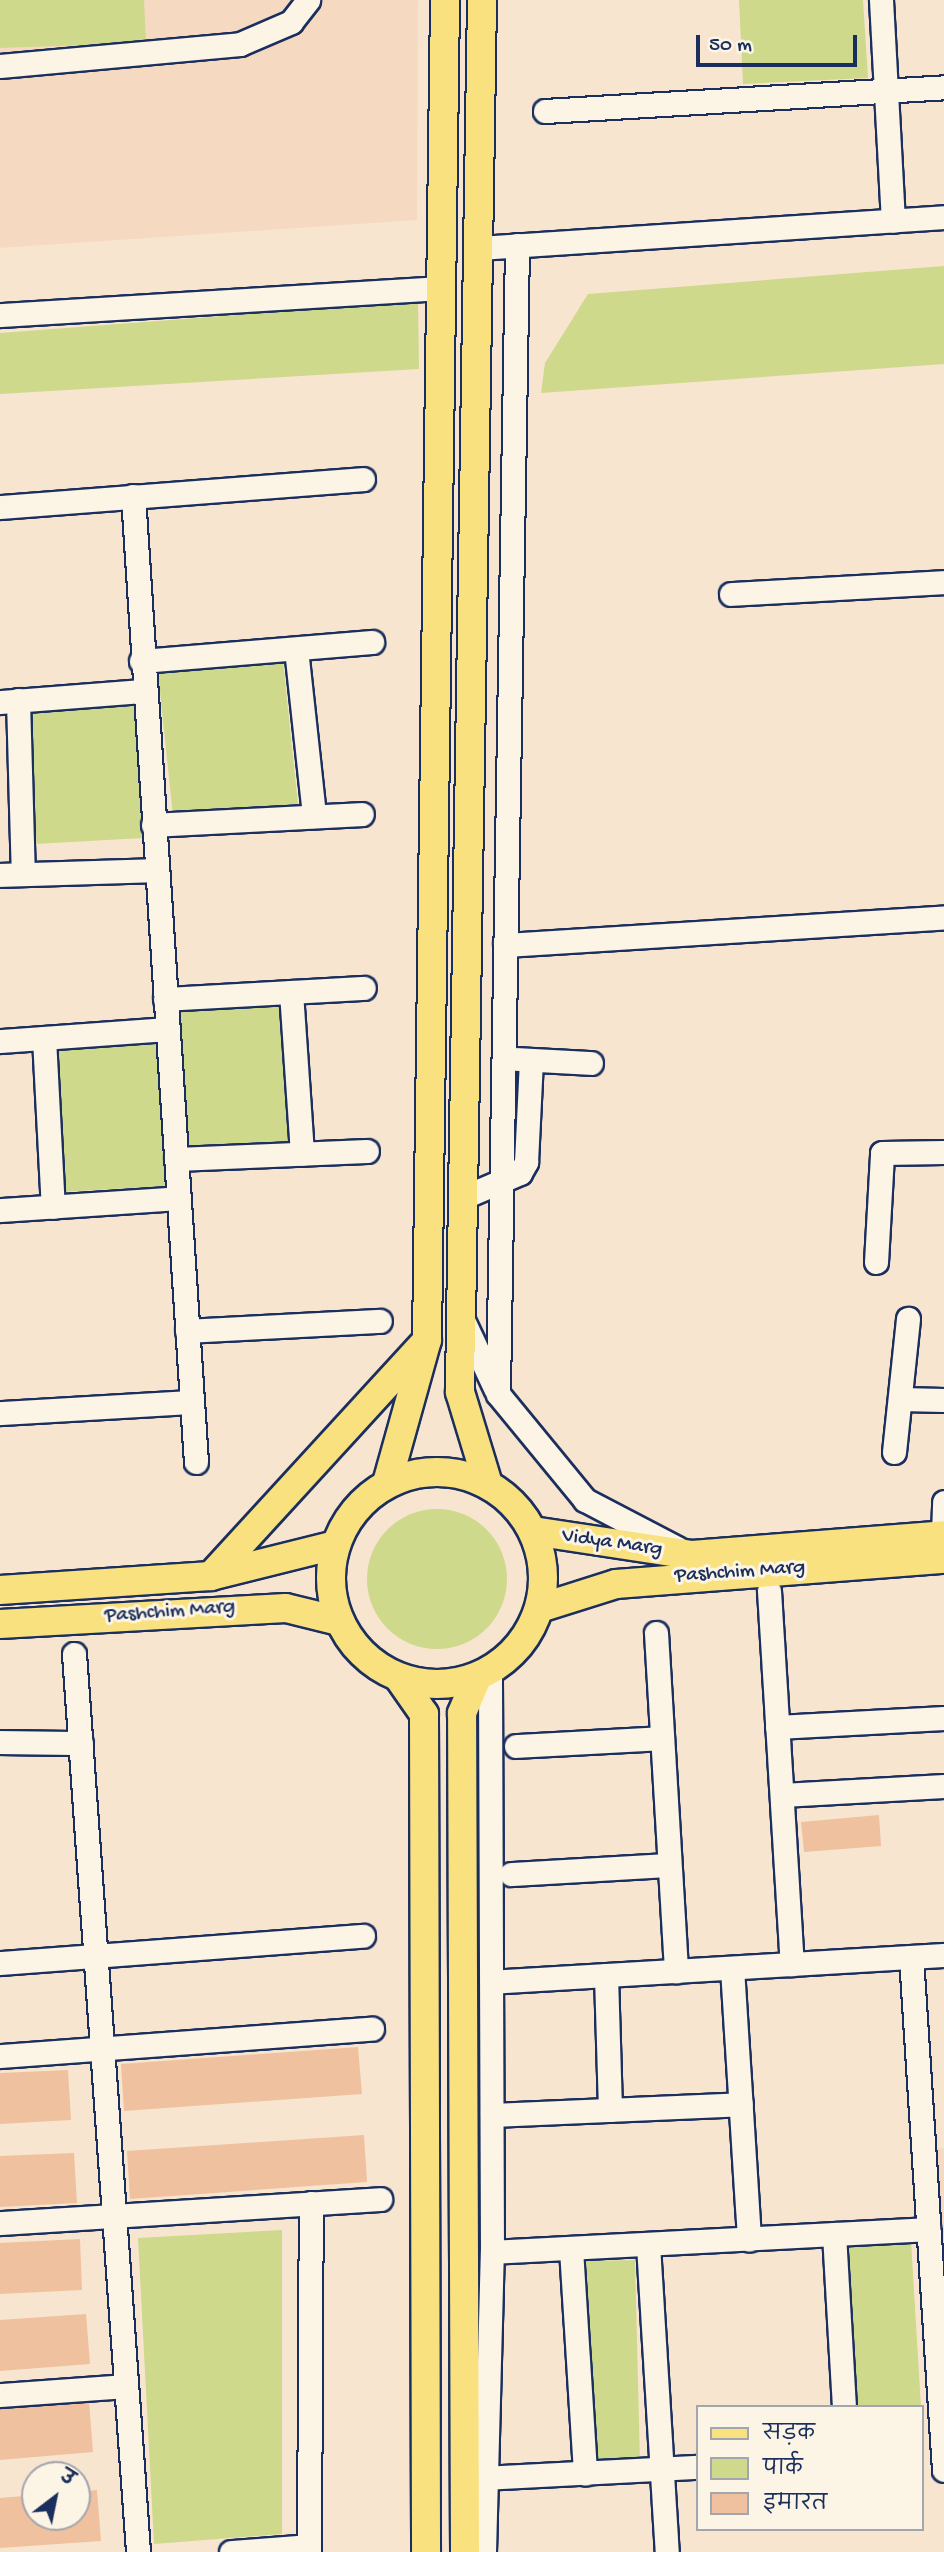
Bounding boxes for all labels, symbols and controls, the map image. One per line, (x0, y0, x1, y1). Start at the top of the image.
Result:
scale bar (699, 21, 860, 65)
text: 50 m (709, 34, 752, 59)
street label: Vidya Marg (560, 1524, 664, 1564)
street label: Pashchim Marg (674, 1556, 806, 1590)
street label: Pashchim Marg (104, 1596, 236, 1630)
legend (696, 2405, 923, 2531)
text: सड़क (763, 2423, 815, 2448)
text: पार्क (763, 2458, 803, 2483)
north arrow (21, 2461, 91, 2531)
text: उ (55, 2466, 78, 2493)
text: इमारत (763, 2493, 827, 2518)

